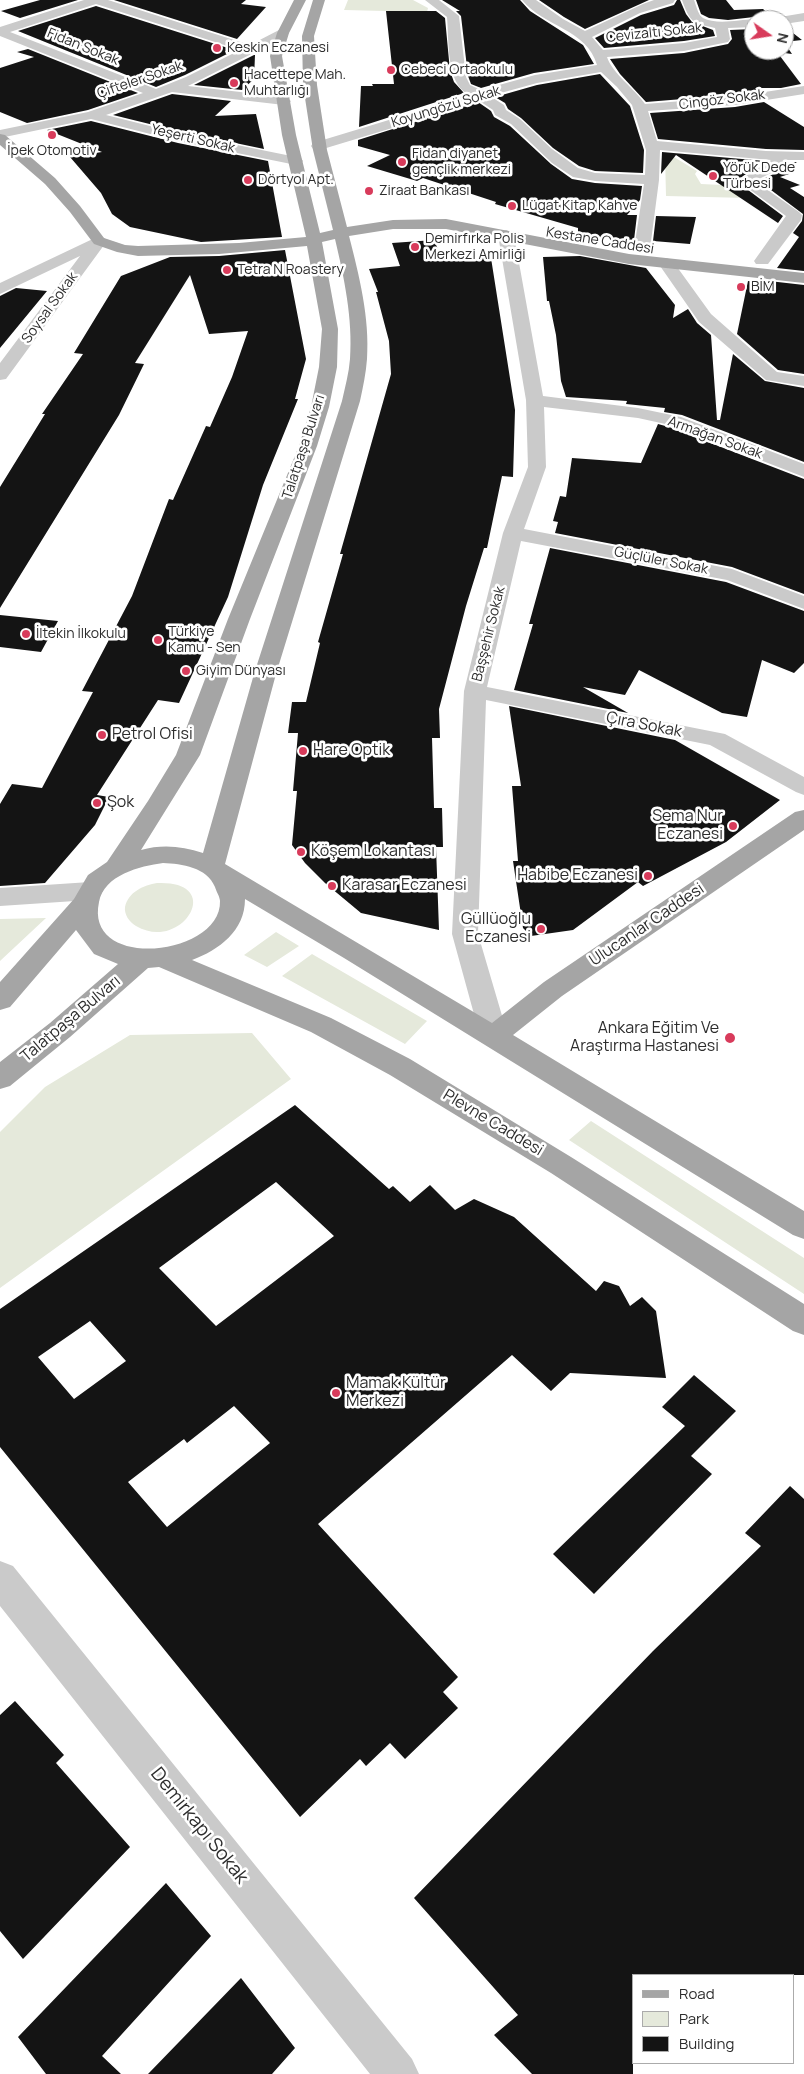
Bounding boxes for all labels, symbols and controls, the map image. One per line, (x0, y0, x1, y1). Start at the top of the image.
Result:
north arrow (744, 10, 794, 60)
street label: Cevizaltı Sokak (605, 20, 703, 46)
street label: Fidan Sokak (45, 25, 121, 69)
text: N (773, 31, 794, 45)
place label: Keskin Eczanesi (227, 40, 329, 56)
marker: Keskin Eczanesi (211, 42, 223, 54)
street label: Çifteler Sokak (95, 57, 185, 103)
place label: Cebeci Ortaokulu (401, 62, 513, 78)
marker: Cebeci Ortaokulu (385, 64, 397, 76)
place label: Hacettepe Mah. Muhtarlığı (244, 67, 346, 100)
marker: Hacettepe Mah. Muhtarlığı (228, 77, 240, 89)
street label: Koyungözü Sokak (389, 82, 503, 132)
street label: Cingöz Sokak (678, 86, 766, 114)
street label: Yeşerti Sokak (149, 121, 237, 157)
marker: İpek Otomotiv (46, 129, 58, 141)
place label: İpek Otomotiv (7, 143, 97, 159)
place label: Fidan diyanet gençlik merkezi (412, 146, 511, 178)
marker: Fidan diyanet gençlik merkezi (396, 156, 408, 168)
place label: Yörük Dede Türbesi (723, 160, 795, 192)
marker: Yörük Dede Türbesi (707, 170, 719, 182)
place label: Dörtyol Apt. (258, 172, 334, 188)
marker: Dörtyol Apt. (242, 174, 254, 186)
place label: Ziraat Bankası (379, 183, 470, 199)
marker: Ziraat Bankası (363, 185, 375, 197)
place label: Lügat Kitap Kahve (522, 198, 637, 214)
marker: Lügat Kitap Kahve (506, 200, 518, 212)
street label: Kestane Caddesi (545, 224, 655, 258)
place label: Demirfırka Polis Merkezi Amirliği (425, 231, 526, 264)
marker: Demirfırka Polis Merkezi Amirliği (409, 241, 421, 253)
place label: Tetra N Roastery (237, 262, 344, 278)
marker: Tetra N Roastery (221, 264, 233, 276)
street label: Soysal Sokak (19, 269, 81, 347)
place label: BİM (751, 279, 775, 295)
marker: BİM (735, 281, 747, 293)
street label: Talatpaşa Bulvarı (279, 393, 329, 501)
street label: Armağan Sokak (665, 413, 765, 463)
street label: Güçlüler Sokak (613, 544, 709, 578)
street label: Başşehir Sokak (469, 585, 509, 683)
place label: Türkiye Kamu - Sen (168, 624, 241, 656)
place label: İltekin İlkokulu (36, 626, 126, 642)
marker: İltekin İlkokulu (20, 628, 32, 640)
marker: Türkiye Kamu - Sen (152, 634, 164, 646)
place label: Giyim Dünyası (196, 663, 286, 679)
marker: Giyim Dünyası (180, 665, 192, 677)
street label: Çıra Sokak (604, 708, 684, 742)
place label: Petrol Ofisi (112, 725, 193, 745)
marker: Petrol Ofisi (96, 729, 108, 741)
place label: Hare Optik (313, 741, 390, 761)
marker: Hare Optik (297, 745, 309, 757)
place label: Şok (107, 793, 134, 813)
marker: Şok (91, 797, 103, 809)
place label: Sema Nur Eczanesi (652, 807, 723, 845)
marker: Sema Nur Eczanesi (727, 820, 739, 832)
place label: Köşem Lokantası (311, 842, 435, 862)
marker: Köşem Lokantası (295, 846, 307, 858)
place label: Habibe Eczanesi (517, 866, 638, 886)
marker: Habibe Eczanesi (642, 870, 654, 882)
place label: Karasar Eczanesi (342, 876, 467, 896)
marker: Karasar Eczanesi (326, 880, 338, 892)
street label: Ulucanlar Caddesi (586, 880, 708, 970)
place label: Güllüoğlu Eczanesi (461, 910, 531, 948)
marker: Güllüoğlu Eczanesi (535, 923, 547, 935)
street label: Talatpaşa Bulvarı (17, 972, 125, 1066)
place label: Ankara Eğitim Ve Araştırma Hastanesi (570, 1019, 719, 1057)
marker: Ankara Eğitim Ve Araştırma Hastanesi (723, 1031, 737, 1045)
street label: Plevne Caddesi (439, 1086, 547, 1160)
place label: Mamak Kültür Merkezi (346, 1374, 446, 1412)
marker: Mamak Kültür Merkezi (330, 1387, 342, 1399)
street label: Demirkapı Sokak (145, 1763, 253, 1889)
legend (632, 1974, 794, 2064)
text: Road (679, 1983, 715, 2004)
text: Park (679, 2008, 709, 2029)
text: Building (679, 2033, 734, 2054)

